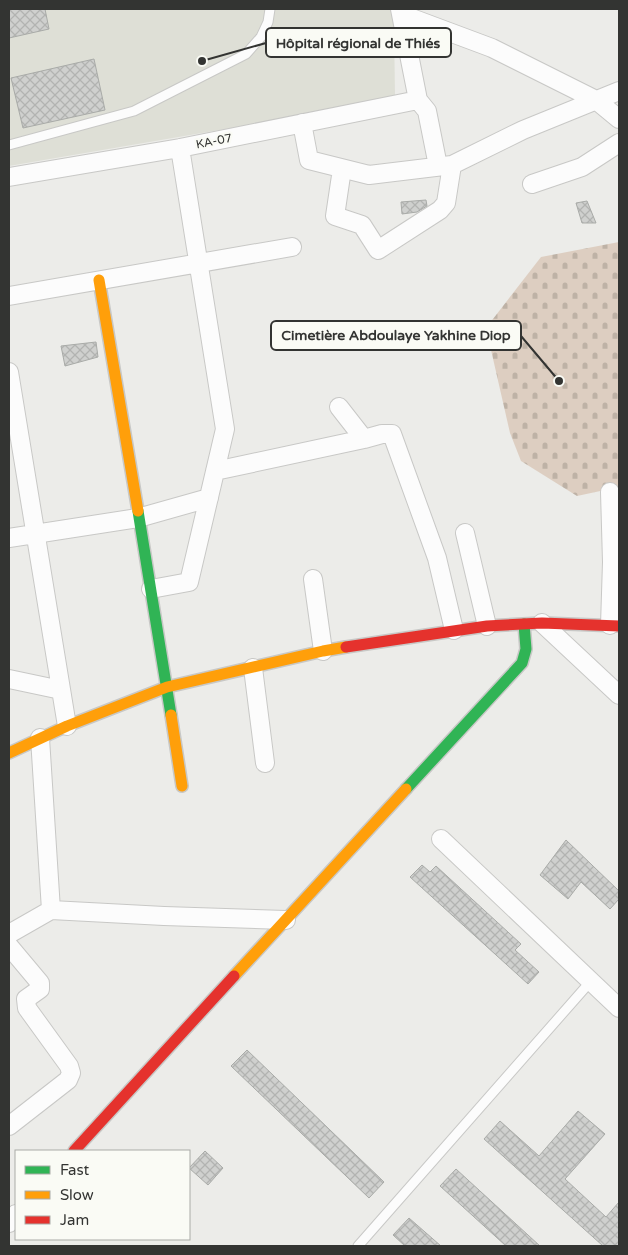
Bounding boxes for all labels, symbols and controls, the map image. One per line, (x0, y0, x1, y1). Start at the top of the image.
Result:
callout: Hôpital régional de Thiés (266, 28, 451, 57)
text: Hôpital régional de Thiés (276, 35, 441, 52)
street label: KA-07 (195, 131, 233, 151)
callout: Cimetière Abdoulaye Yakhine Diop (271, 321, 521, 350)
text: Cimetière Abdoulaye Yakhine Diop (281, 327, 511, 344)
legend (15, 1150, 190, 1240)
text: Fast (60, 1161, 90, 1179)
text: Slow (60, 1186, 94, 1204)
text: Jam (60, 1211, 89, 1229)

